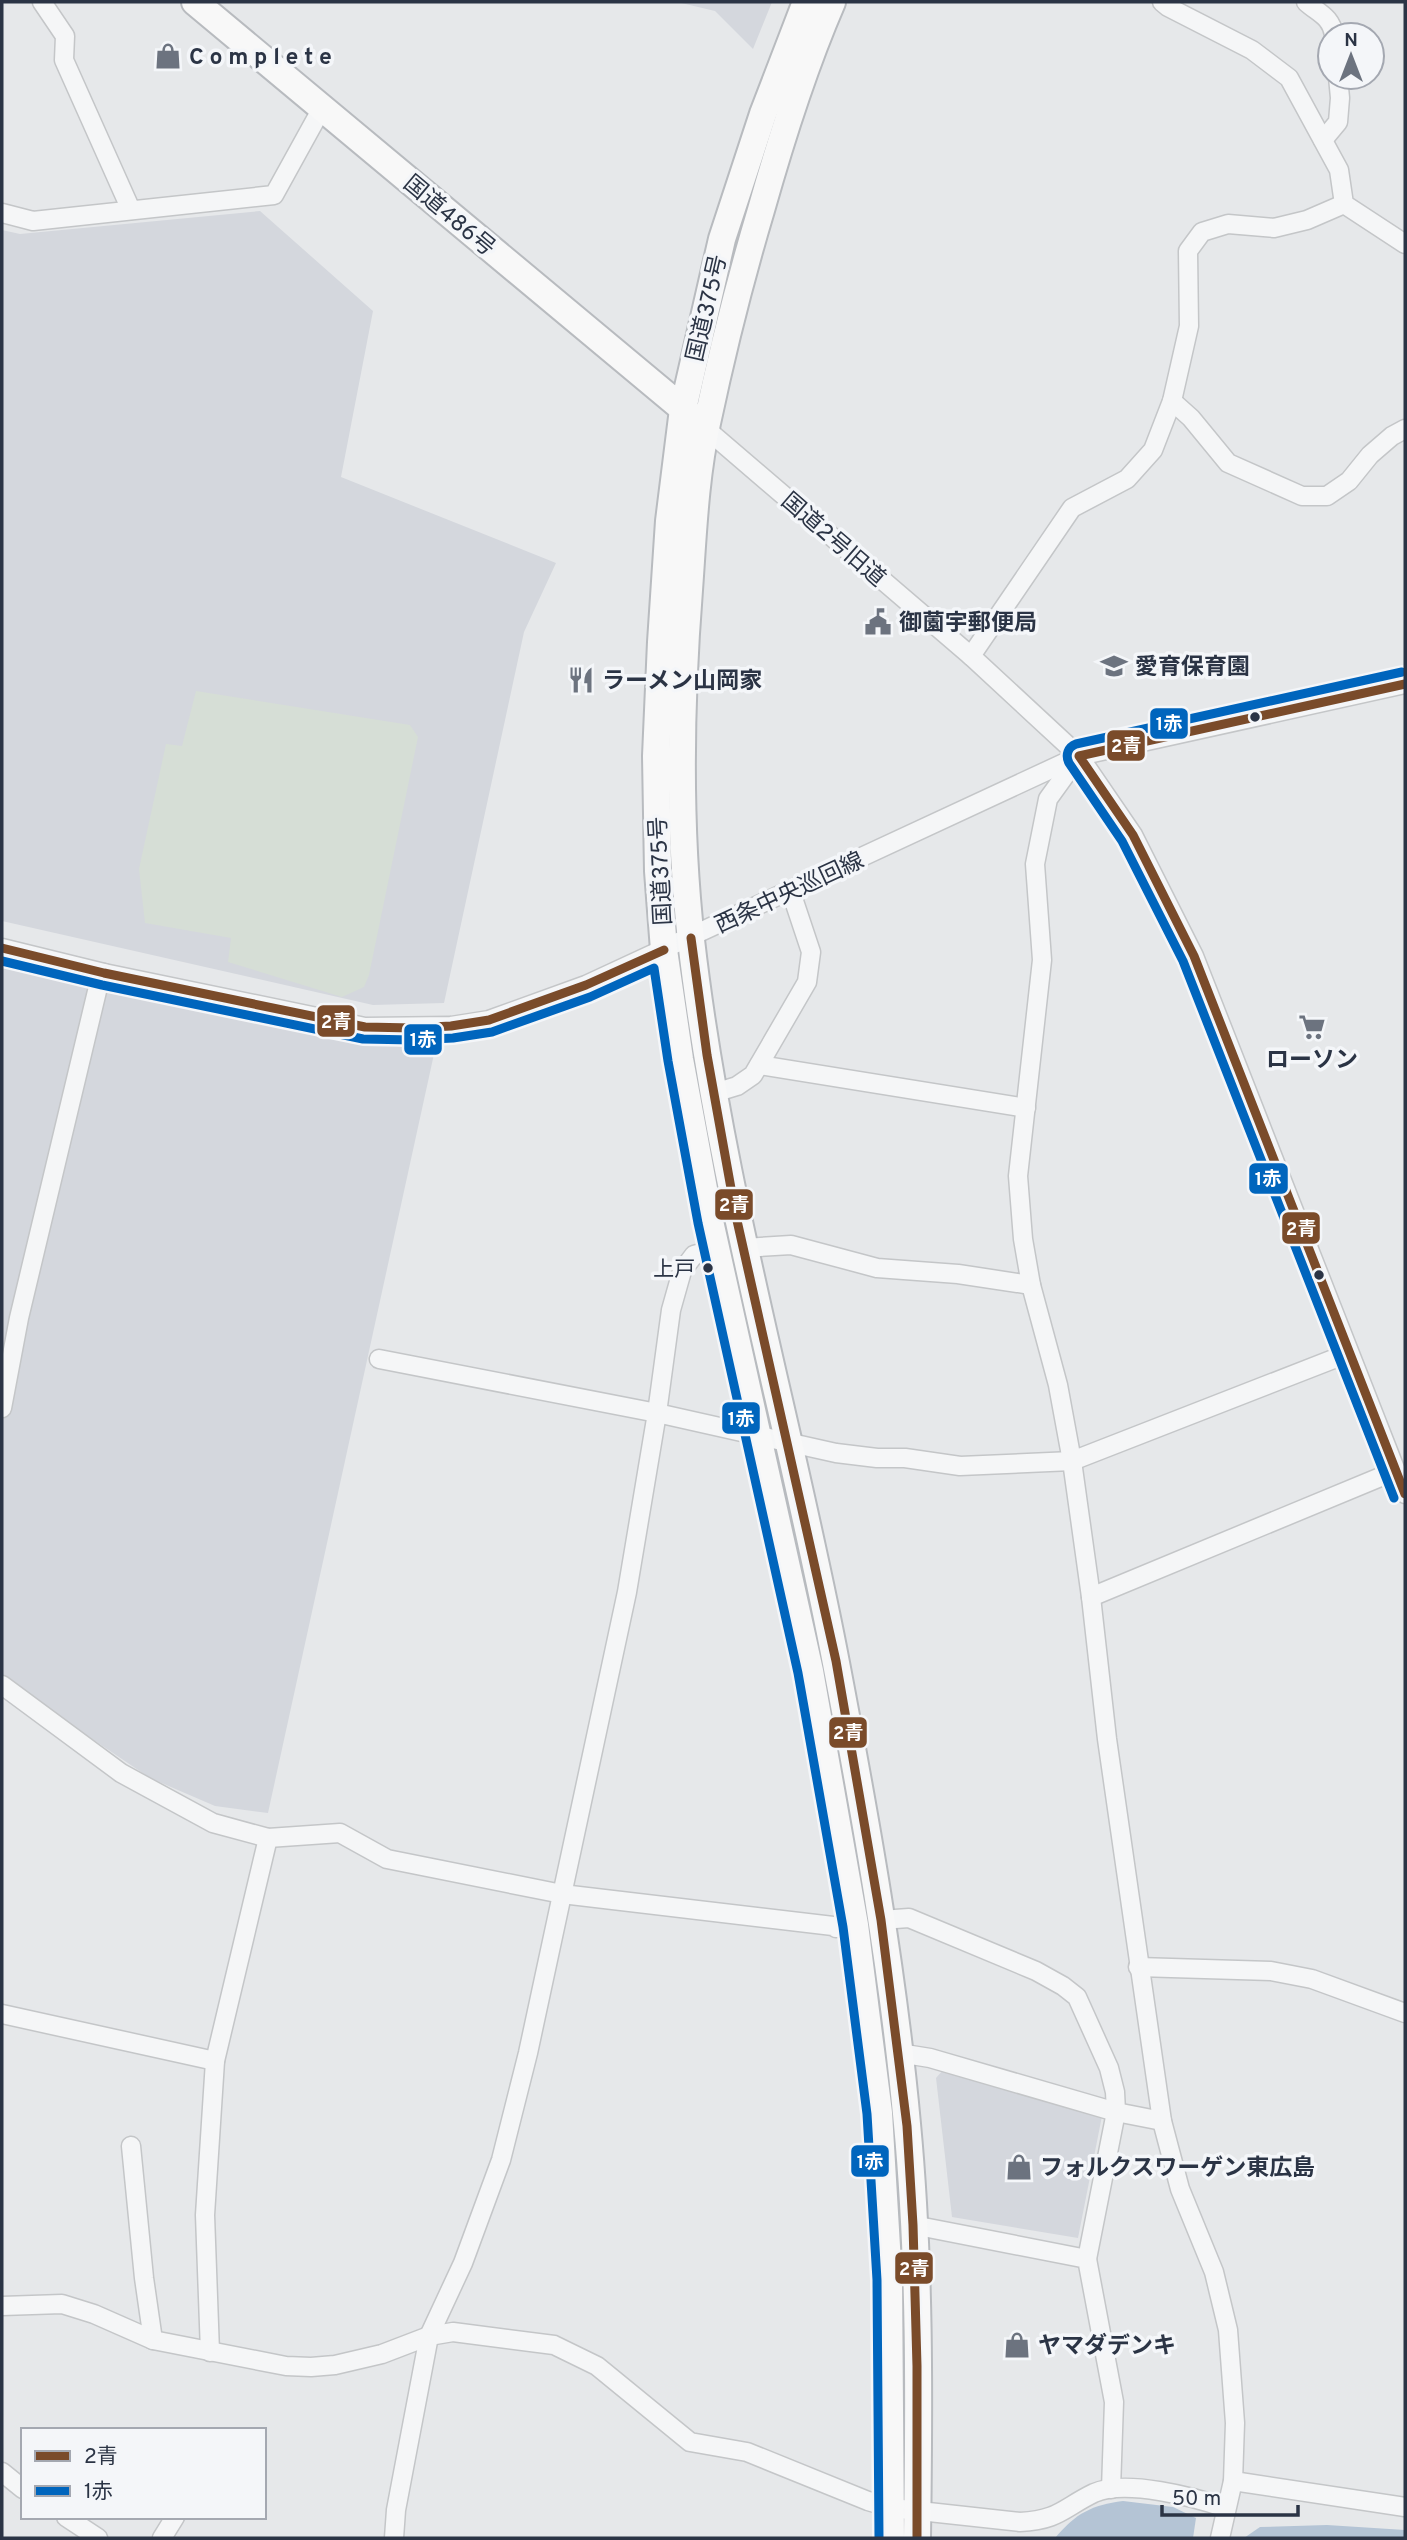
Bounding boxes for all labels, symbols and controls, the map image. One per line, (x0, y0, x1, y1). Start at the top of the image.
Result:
north arrow (1316, 21, 1386, 91)
text: N (1344, 29, 1358, 53)
shop icon: C o m p l e t e (153, 41, 183, 71)
place label: C o m p l e t e (189, 44, 332, 73)
street label: 国道486号 (397, 170, 500, 264)
street label: 国道375号 (682, 252, 735, 365)
street label: 国道2号旧道 (774, 488, 891, 594)
public building icon: 御薗宇郵便局 (863, 607, 893, 637)
place label: 御薗宇郵便局 (899, 610, 1037, 639)
school or university icon: 愛育保育園 (1099, 651, 1129, 681)
place label: 愛育保育園 (1135, 654, 1250, 683)
restaurant icon: ラーメン山岡家 (566, 665, 596, 695)
place label: ラーメン山岡家 (602, 668, 762, 697)
line badge: 1赤 (1149, 707, 1189, 740)
unlabelled marker (1248, 710, 1262, 724)
text: 1赤 (1156, 713, 1182, 737)
line badge: 2青 (1106, 729, 1146, 762)
text: 2青 (1111, 735, 1141, 759)
street label: 国道375号 (645, 816, 680, 926)
street label: 西条中央巡回線 (711, 847, 869, 941)
line badge: 2青 (316, 1004, 356, 1038)
text: 2青 (321, 1011, 351, 1035)
supermarket icon: ローソン (1297, 1012, 1327, 1042)
line badge: 1赤 (403, 1023, 443, 1056)
text: 1赤 (410, 1029, 436, 1053)
place label: ローソン (1266, 1047, 1358, 1076)
line badge: 1赤 (1248, 1162, 1289, 1195)
text: 1赤 (1255, 1168, 1281, 1192)
line badge: 2青 (714, 1188, 754, 1221)
text: 2青 (719, 1194, 749, 1218)
line badge: 2青 (1281, 1211, 1321, 1245)
text: 2青 (1286, 1218, 1316, 1242)
place label: 上戸 (653, 1257, 695, 1284)
marker: 上戸 (701, 1261, 715, 1275)
unlabelled marker (1312, 1268, 1326, 1282)
line badge: 1赤 (721, 1401, 761, 1435)
text: 1赤 (728, 1408, 754, 1432)
line badge: 2青 (828, 1716, 868, 1749)
text: 2青 (833, 1722, 863, 1746)
line badge: 1赤 (850, 2144, 890, 2178)
text: 1赤 (857, 2151, 883, 2175)
shop icon: フォルクスワーゲン東広島 (1004, 2152, 1034, 2182)
place label: フォルクスワーゲン東広島 (1040, 2155, 1315, 2184)
line badge: 2青 (894, 2251, 934, 2285)
text: 2青 (899, 2258, 929, 2282)
shop icon: ヤマダデンキ (1002, 2330, 1032, 2360)
place label: ヤマダデンキ (1038, 2332, 1176, 2362)
legend (21, 2428, 266, 2519)
text: 2青 (84, 2444, 118, 2471)
scale bar (1162, 2474, 1298, 2518)
text: 1赤 (84, 2479, 113, 2506)
text: 50 m (1172, 2486, 1221, 2513)

